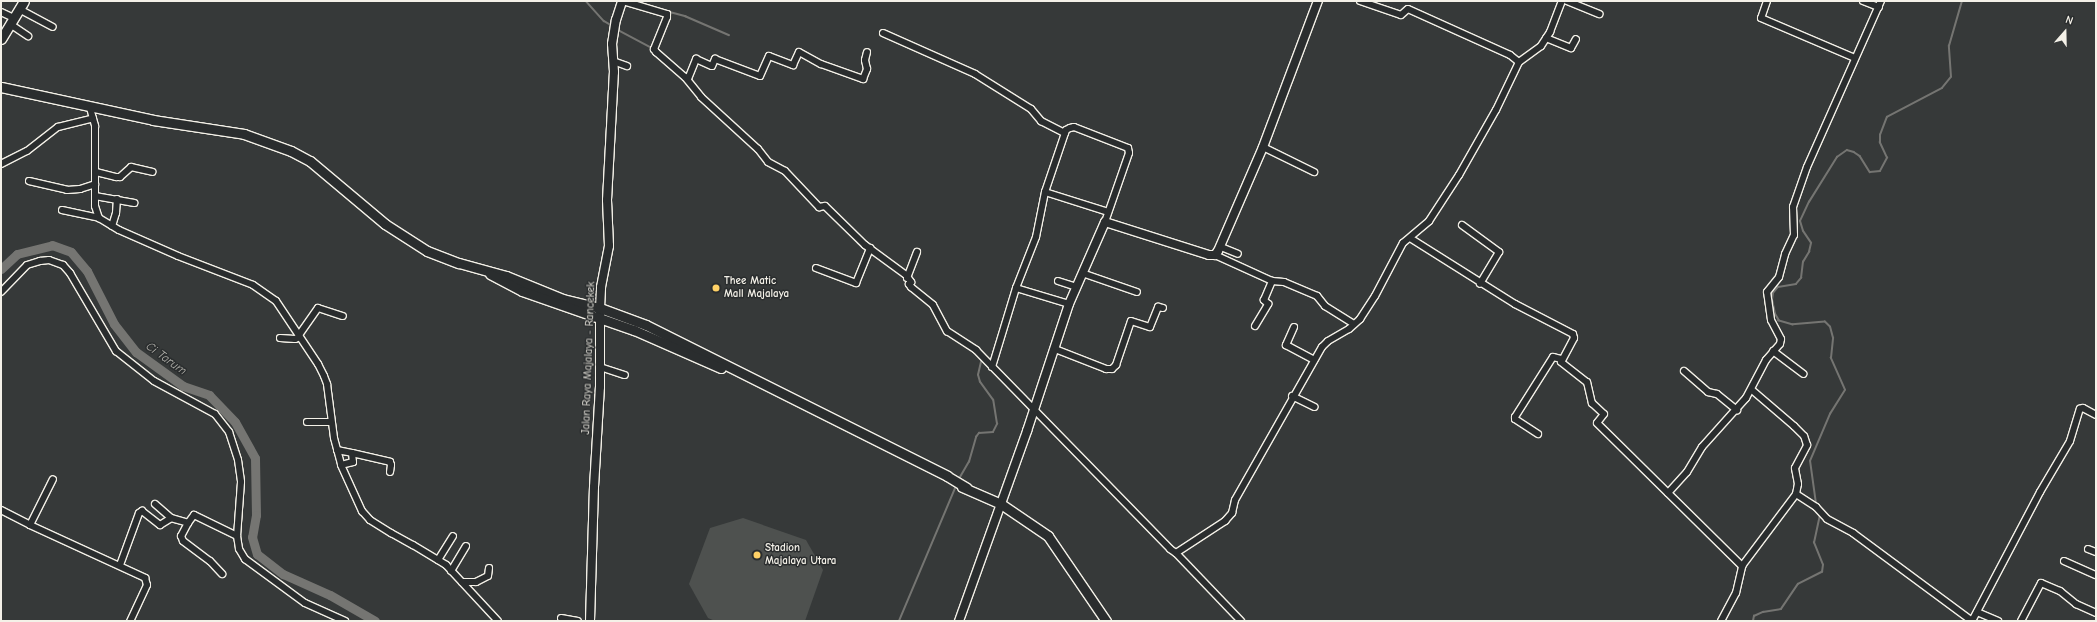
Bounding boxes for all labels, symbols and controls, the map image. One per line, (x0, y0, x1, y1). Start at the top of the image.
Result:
north arrow (2045, 12, 2085, 52)
text: N (2064, 13, 2075, 28)
place label: Thee Matic Mall Majalaya (724, 275, 789, 301)
street label: Jalan Raya Majalaya - Rancekek (580, 281, 598, 435)
marker: Thee Matic Mall Majalaya (711, 283, 721, 293)
water label: Ci Tarum (143, 340, 189, 378)
place label: Stadion Majalaya Utara (765, 542, 836, 568)
marker: Stadion Majalaya Utara (752, 550, 762, 560)

